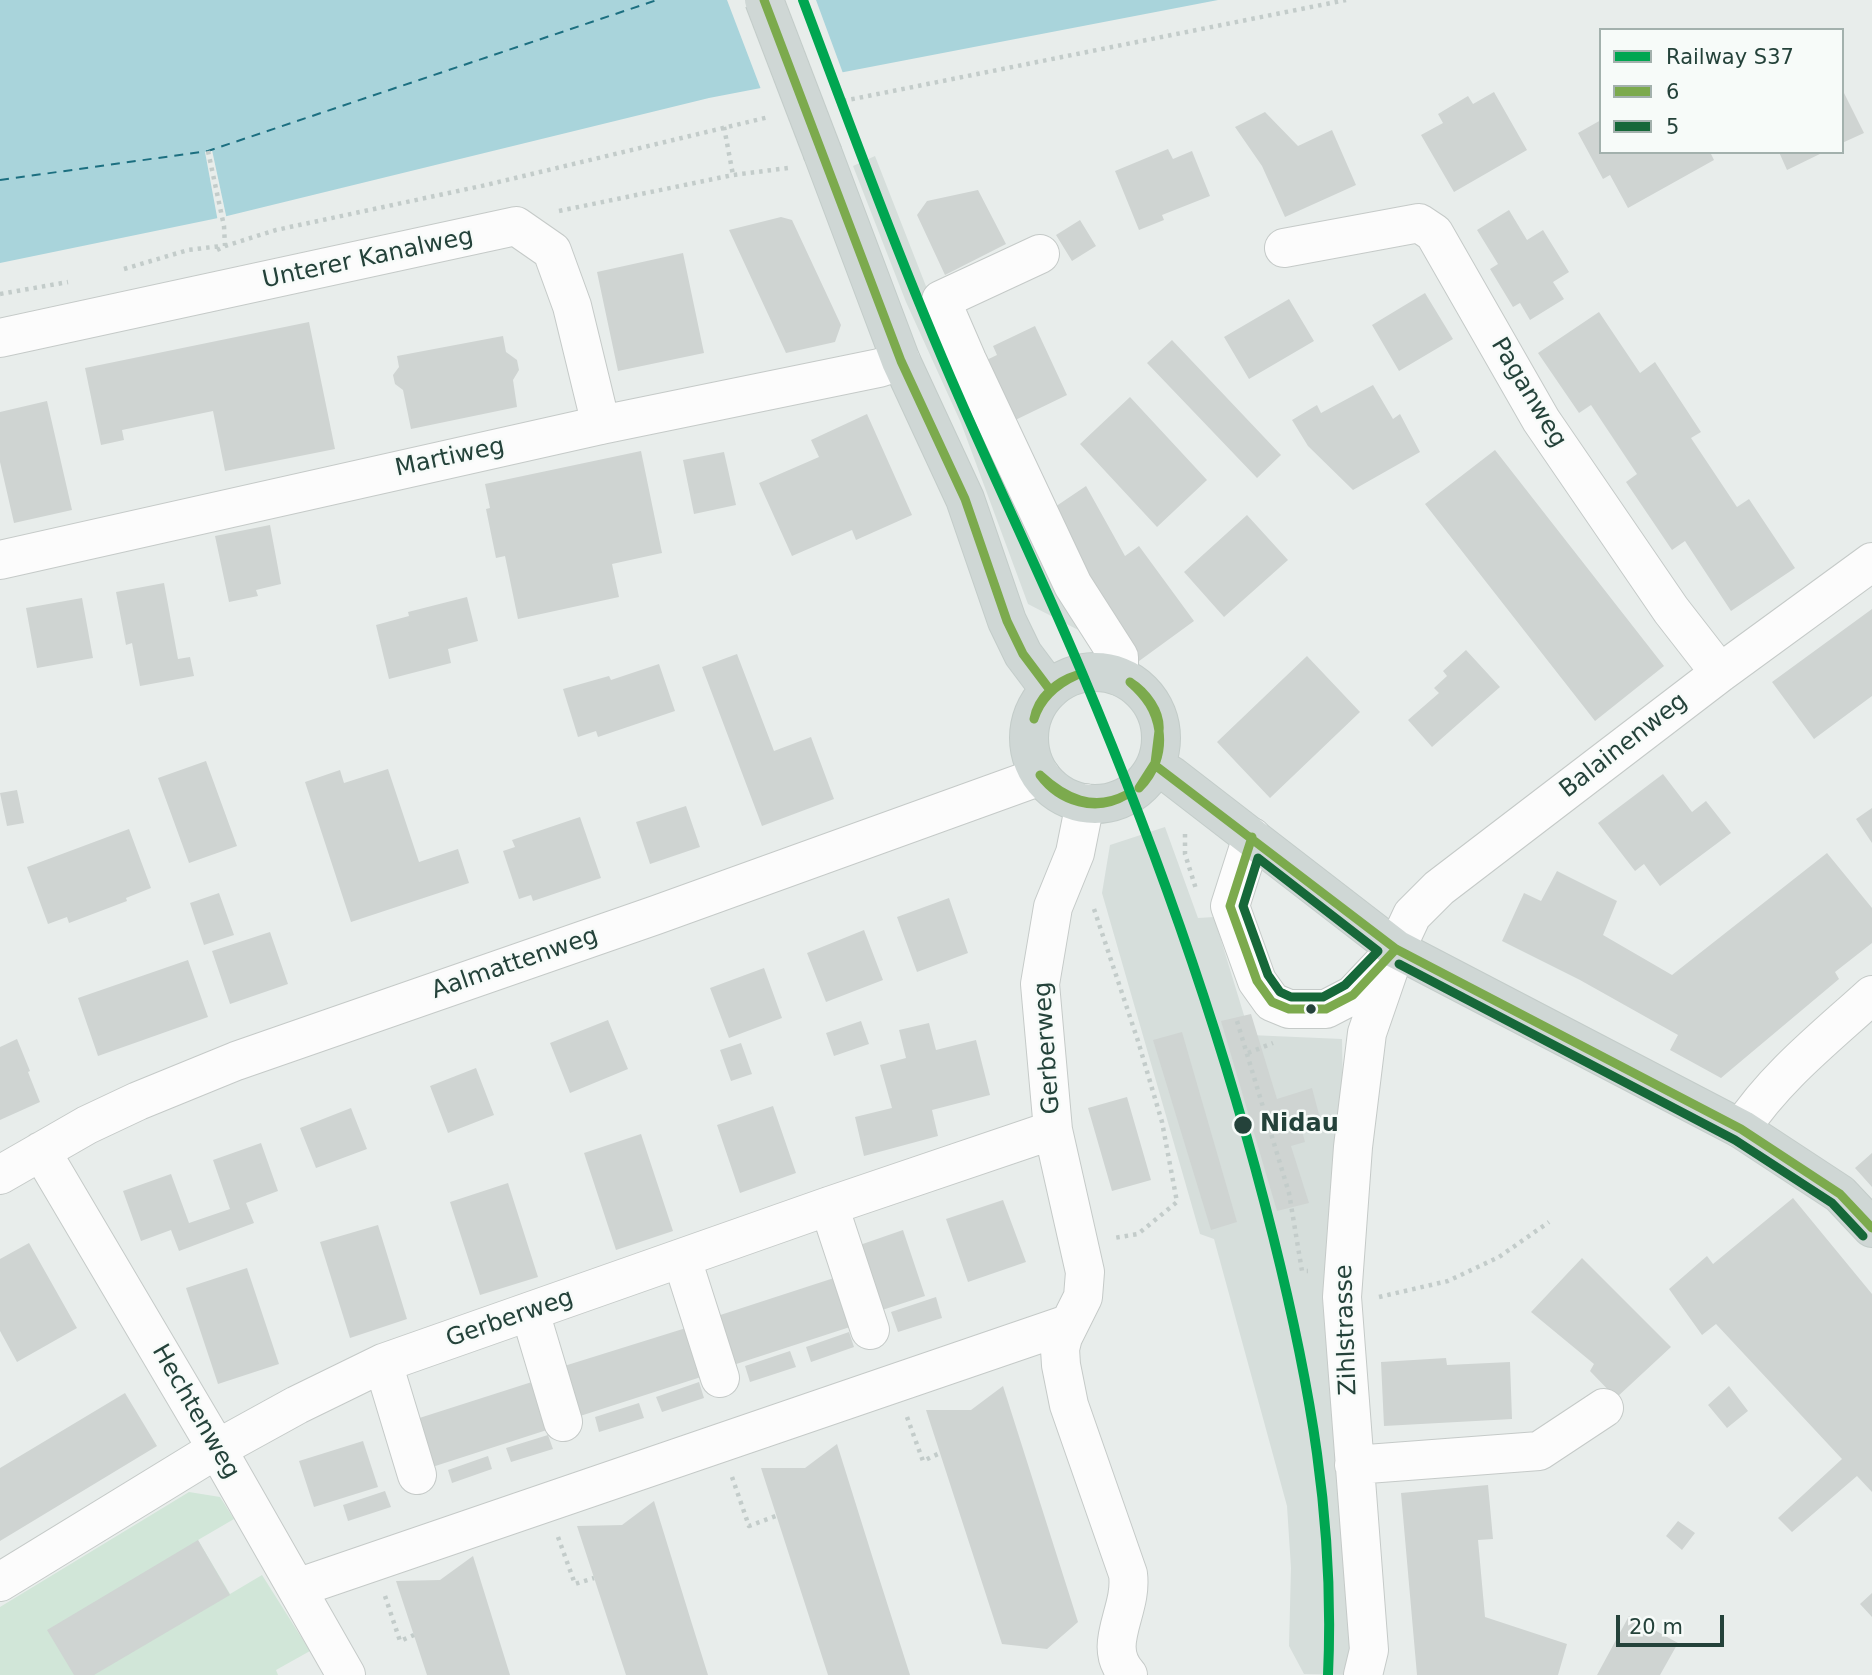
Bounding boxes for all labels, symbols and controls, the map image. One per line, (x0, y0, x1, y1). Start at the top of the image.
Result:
legend (1599, 28, 1844, 154)
text: Railway S37 (1666, 45, 1794, 69)
text: 6 (1666, 80, 1679, 104)
text: 5 (1666, 115, 1679, 139)
street label: Unterer Kanalweg (260, 223, 476, 295)
street label: Paganweg (1484, 333, 1572, 453)
street label: Martiweg (393, 432, 507, 484)
street label: Balainenweg (1554, 687, 1694, 805)
street label: Aalmattenweg (428, 922, 602, 1006)
street label: Gerberweg (1029, 981, 1067, 1115)
unlabelled marker (1304, 1002, 1318, 1016)
place label: Nidau (1260, 1111, 1339, 1139)
marker: Nidau (1232, 1114, 1254, 1136)
street label: Zihlstrasse (1330, 1264, 1364, 1396)
street label: Gerberweg (443, 1284, 577, 1354)
street label: Hechtenweg (145, 1340, 245, 1484)
scale bar (1620, 1602, 1728, 1646)
text: 20 m (1629, 1615, 1683, 1639)

